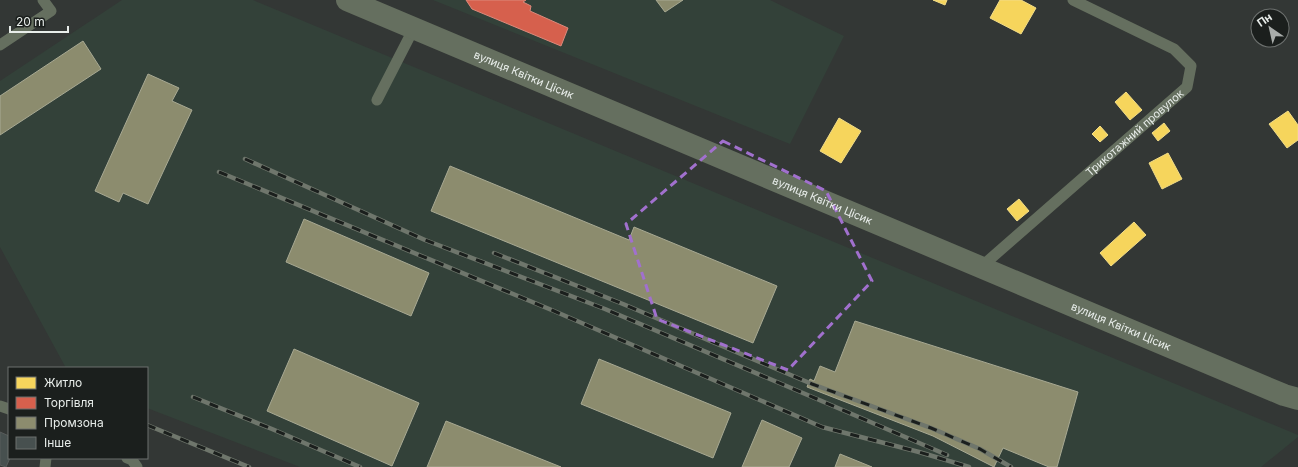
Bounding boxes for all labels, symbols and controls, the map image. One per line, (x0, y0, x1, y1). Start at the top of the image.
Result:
scale bar (10, 8, 68, 34)
north arrow (1250, 8, 1290, 48)
text: Пн (1254, 10, 1275, 30)
text: 20 m (16, 14, 45, 29)
street label: вулиця Квітки Цісик (472, 47, 576, 102)
street label: Трикотажний провулок (1083, 86, 1187, 179)
street label: вулиця Квітки Цісик (770, 173, 875, 228)
street label: вулиця Квітки Цісик (1069, 299, 1173, 354)
legend (8, 367, 148, 459)
text: Житло (44, 375, 82, 390)
text: Торгівля (44, 395, 94, 410)
text: Промзона (44, 415, 104, 430)
text: Інше (44, 435, 71, 450)

